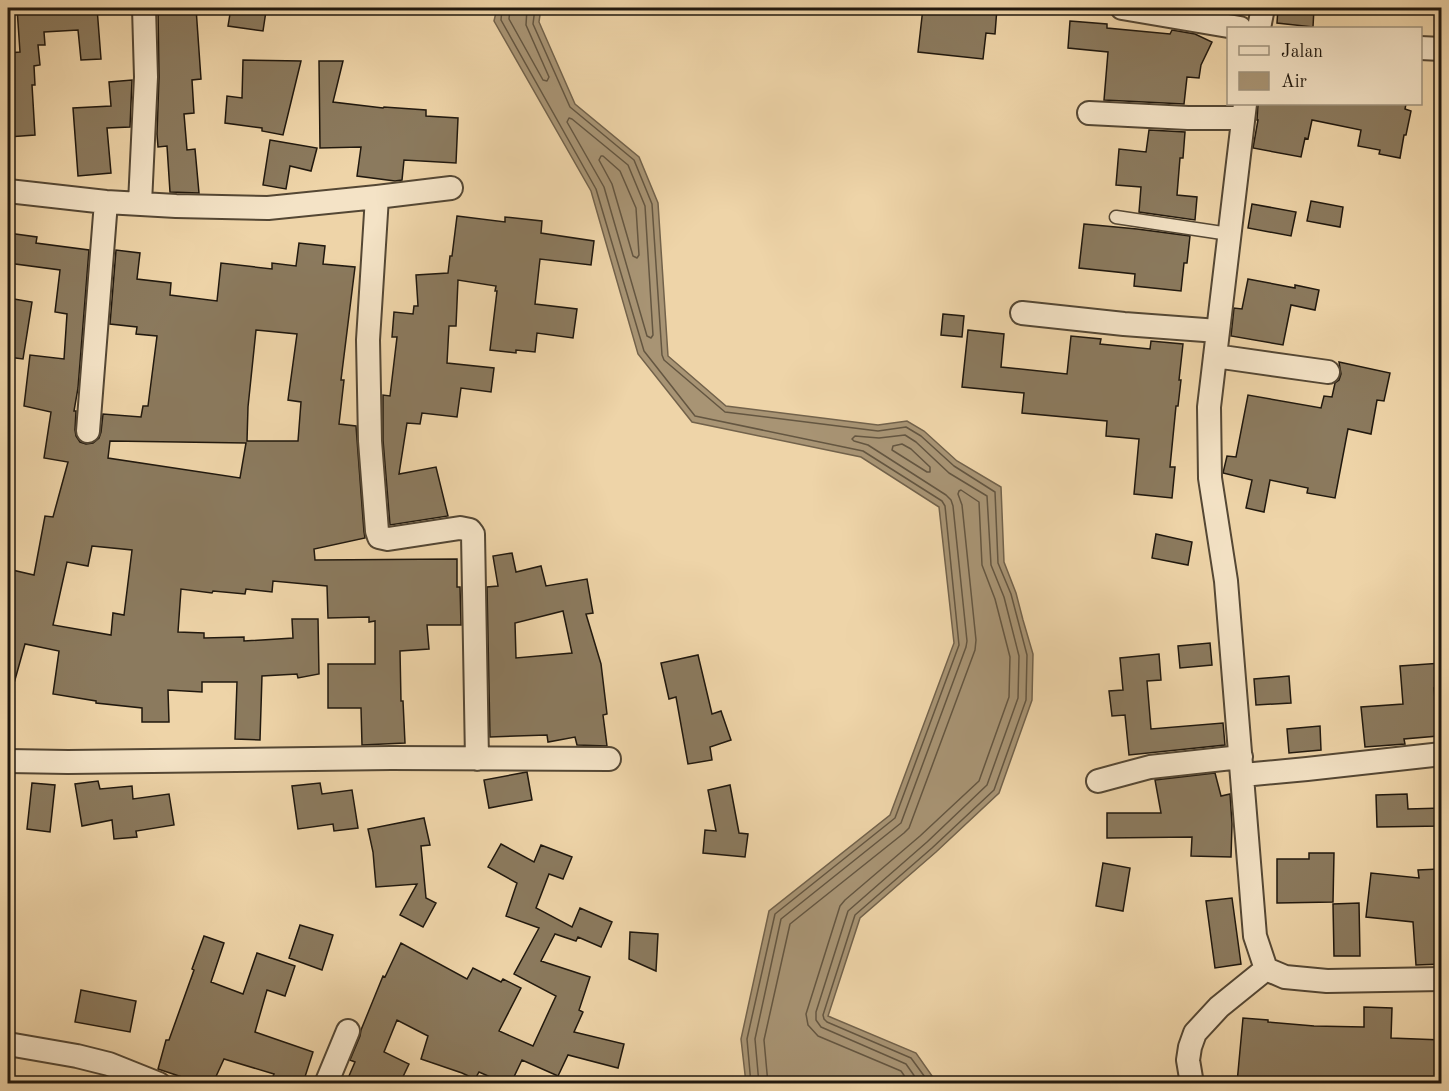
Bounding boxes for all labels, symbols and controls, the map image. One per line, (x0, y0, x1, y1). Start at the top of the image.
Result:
legend (1227, 27, 1422, 105)
text: Jalan (1281, 43, 1323, 61)
text: Air (1281, 73, 1308, 91)

